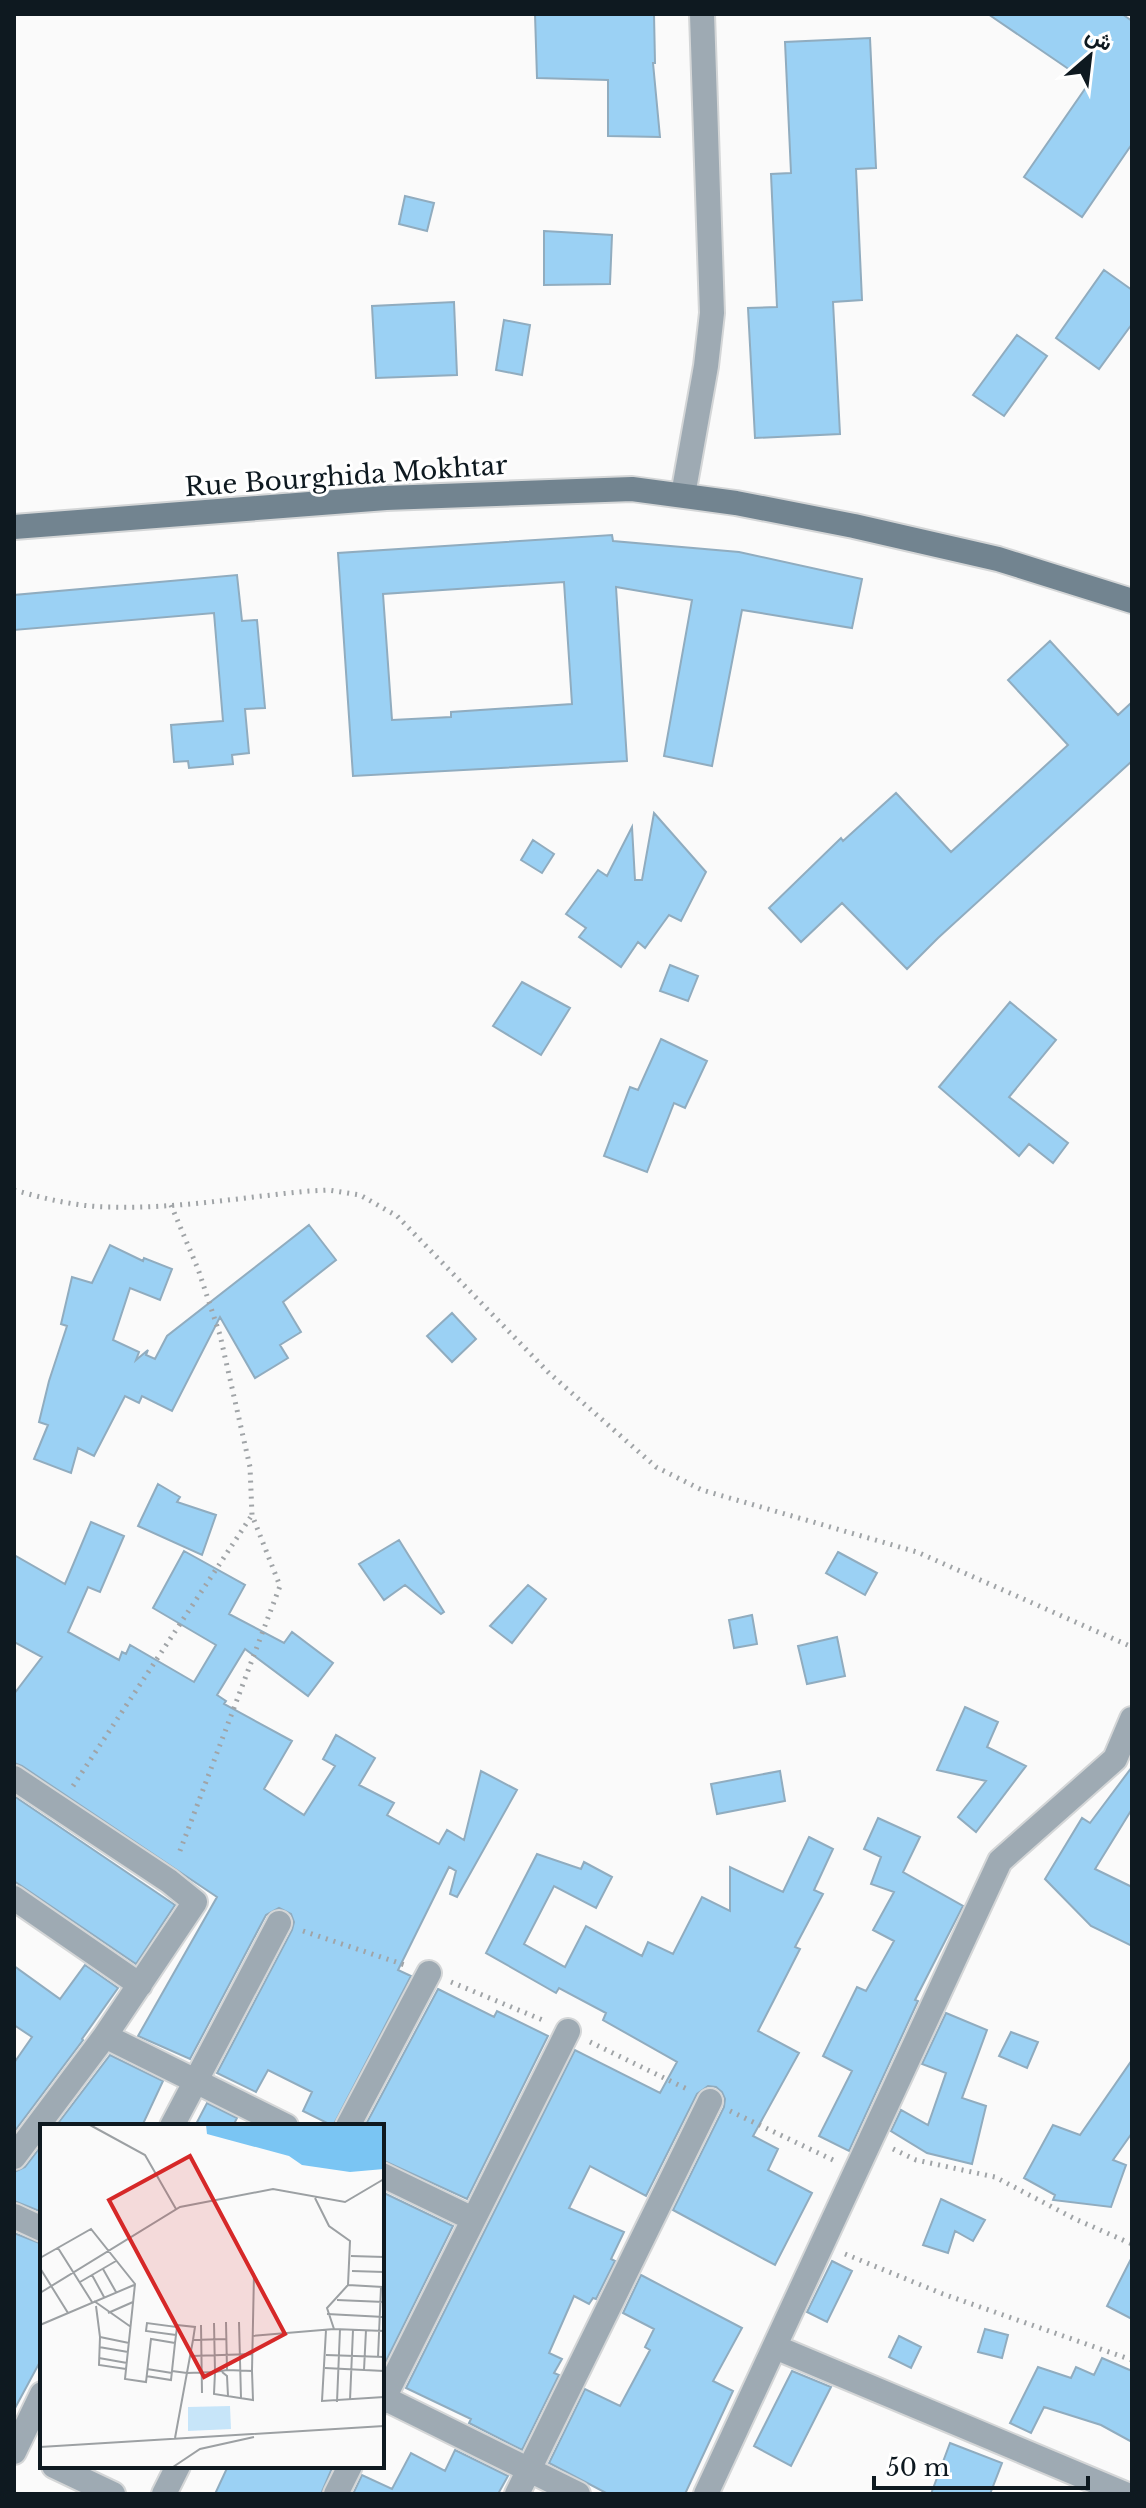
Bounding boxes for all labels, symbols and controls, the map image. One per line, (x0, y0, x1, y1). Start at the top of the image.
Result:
north arrow (1050, 16, 1130, 96)
text: ش (1081, 21, 1117, 57)
street label: Rue Bourghida Mokhtar (183, 449, 509, 503)
inset map (40, 2124, 384, 2468)
scale bar (874, 2440, 1088, 2490)
text: 50 m (886, 2453, 950, 2482)

